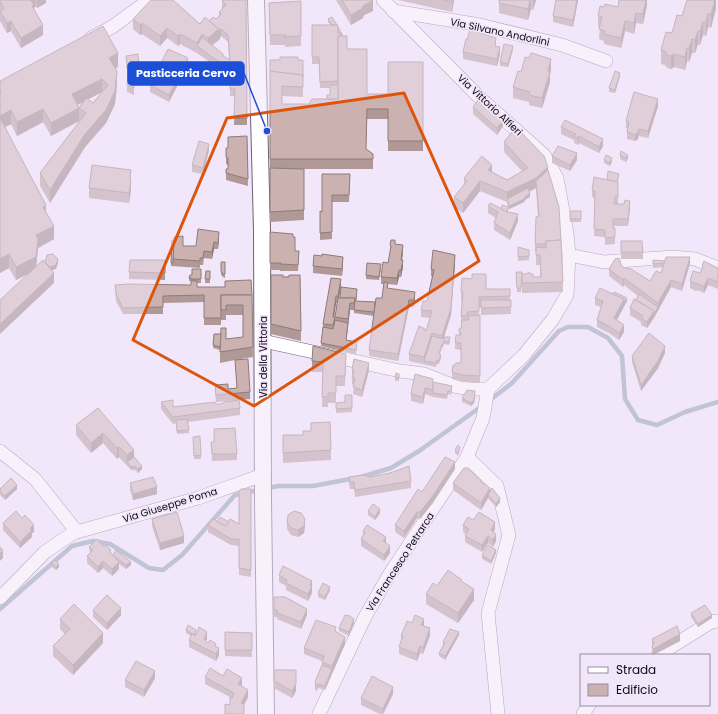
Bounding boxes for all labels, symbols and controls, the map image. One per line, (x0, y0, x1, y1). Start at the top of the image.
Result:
street label: Via Silvano Andorlini (449, 14, 551, 50)
callout: Pasticceria Cervo (128, 62, 244, 85)
text: Pasticceria Cervo (136, 65, 236, 81)
street label: Via Vittorio Alfieri (454, 71, 526, 139)
street label: Via della Vittoria (256, 316, 271, 398)
street label: Via Giuseppe Poma (121, 483, 219, 527)
street label: Via Francesco Petrarca (362, 509, 438, 615)
legend (580, 654, 710, 706)
text: Strada (616, 661, 656, 678)
text: Edificio (616, 681, 658, 698)

